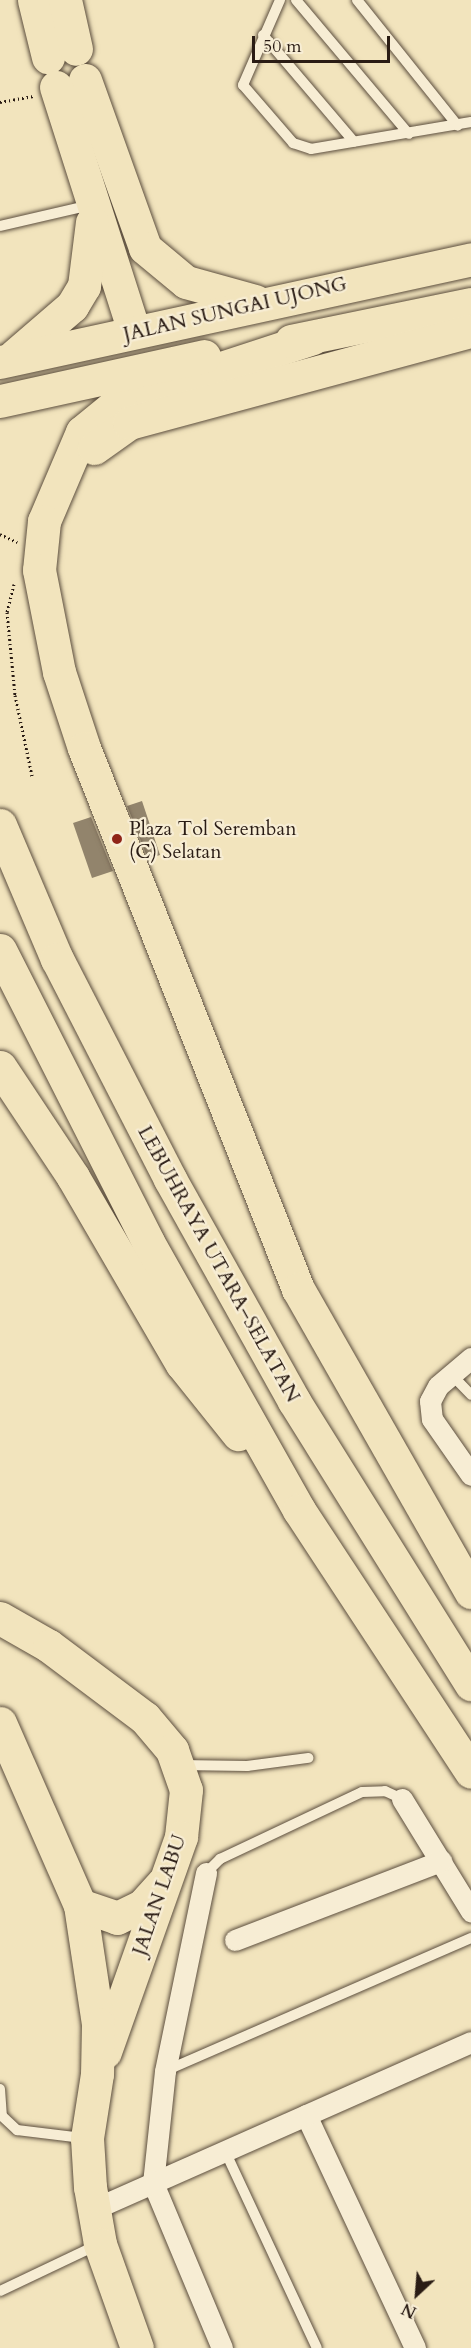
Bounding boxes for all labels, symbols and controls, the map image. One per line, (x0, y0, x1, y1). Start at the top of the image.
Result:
scale bar (255, 24, 393, 62)
text: 50 m (263, 34, 302, 59)
street label: JALAN SUNGAI UJONG (121, 272, 349, 346)
place label: Plaza Tol Seremban (C) Selatan (129, 816, 297, 863)
marker: Plaza Tol Seremban (C) Selatan (110, 832, 124, 846)
street label: LEBUHRAYA UTARA–SELATAN (133, 1121, 305, 1407)
street label: JALAN LABU (127, 1832, 191, 1958)
north arrow (387, 2264, 447, 2324)
text: N (398, 2297, 420, 2323)

